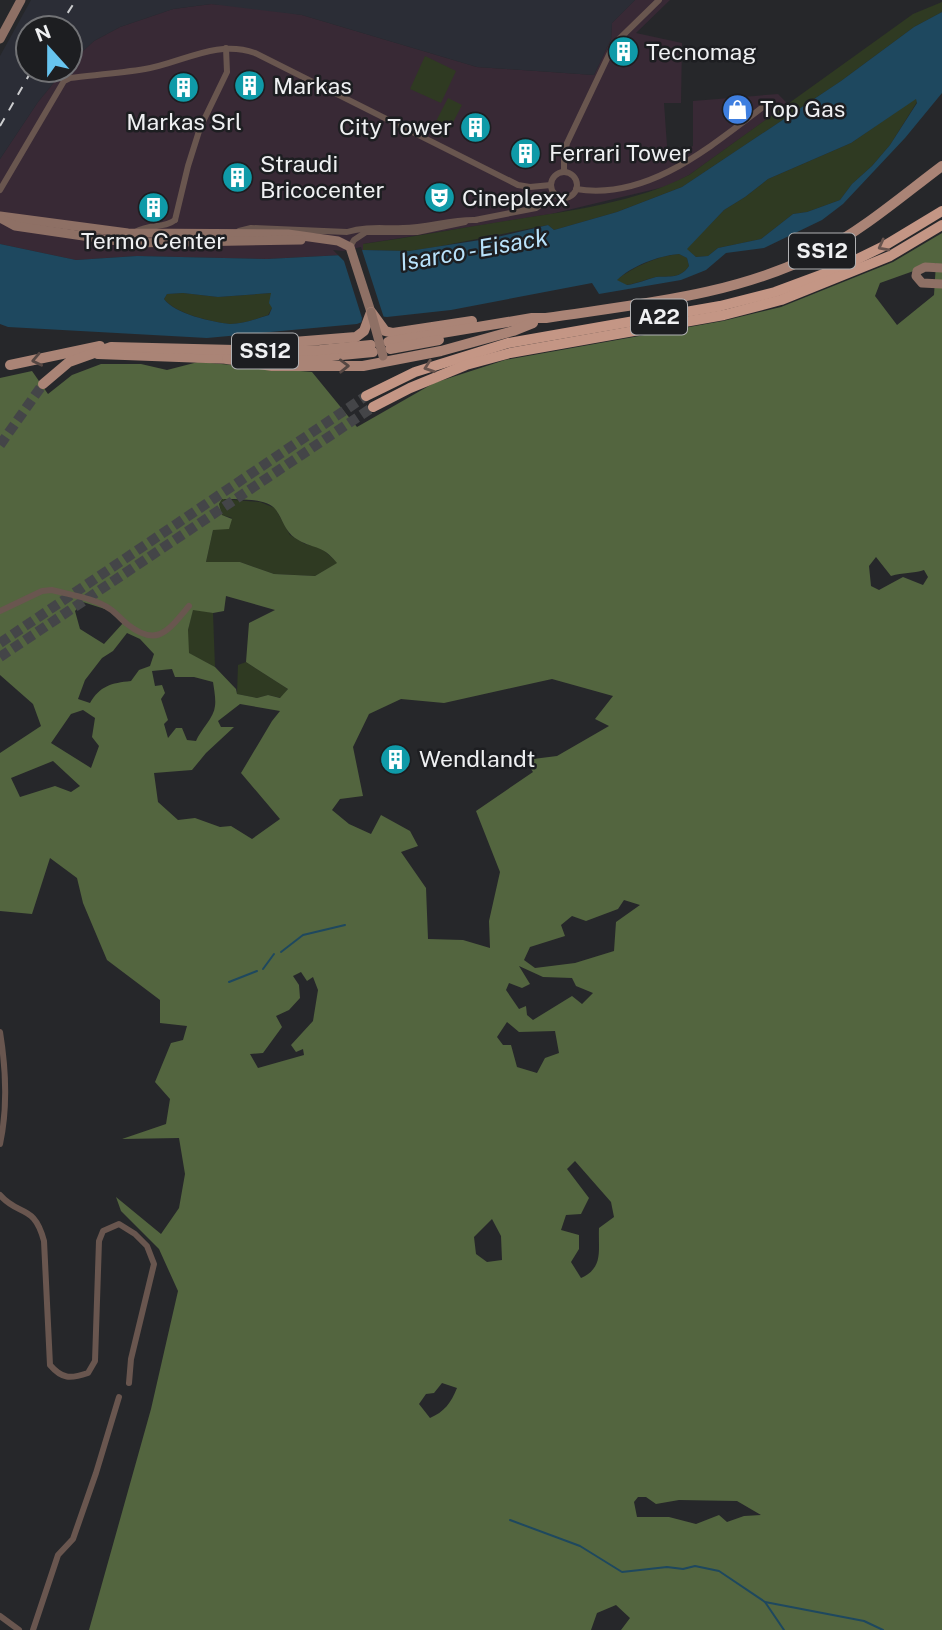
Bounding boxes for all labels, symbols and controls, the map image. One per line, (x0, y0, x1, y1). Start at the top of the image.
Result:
north arrow (14, 14, 84, 84)
text: N (32, 20, 54, 46)
building icon: Tecnomag (606, 35, 640, 69)
place label: Tecnomag (646, 38, 757, 65)
building icon: Markas (233, 69, 267, 103)
building icon: Markas Srl (167, 71, 201, 105)
place label: Markas (273, 72, 352, 99)
shop icon: Top Gas (720, 92, 754, 126)
place label: Top Gas (760, 95, 845, 122)
place label: Markas Srl (126, 108, 242, 135)
building icon: City Tower (458, 110, 492, 144)
place label: City Tower (339, 113, 452, 140)
building icon: Ferrari Tower (509, 136, 543, 170)
place label: Ferrari Tower (549, 139, 691, 166)
place label: Straudi Bricocenter (260, 150, 384, 203)
building icon: Straudi Bricocenter (220, 160, 254, 194)
theatre icon: Cineplexx (422, 181, 456, 215)
place label: Cineplexx (462, 184, 568, 211)
building icon: Termo Center (136, 190, 170, 224)
water label: Isarco - Eisack (398, 222, 550, 276)
place label: Termo Center (81, 227, 225, 254)
road number: SS12 (789, 233, 855, 268)
one-way arrow (878, 238, 890, 251)
road number: A22 (631, 300, 687, 334)
road number: SS12 (232, 334, 298, 368)
one-way arrow (31, 351, 43, 366)
one-way arrow (339, 358, 350, 374)
one-way arrow (423, 359, 436, 373)
building icon: Wendlandt (379, 742, 413, 776)
place label: Wendlandt (419, 745, 536, 772)

